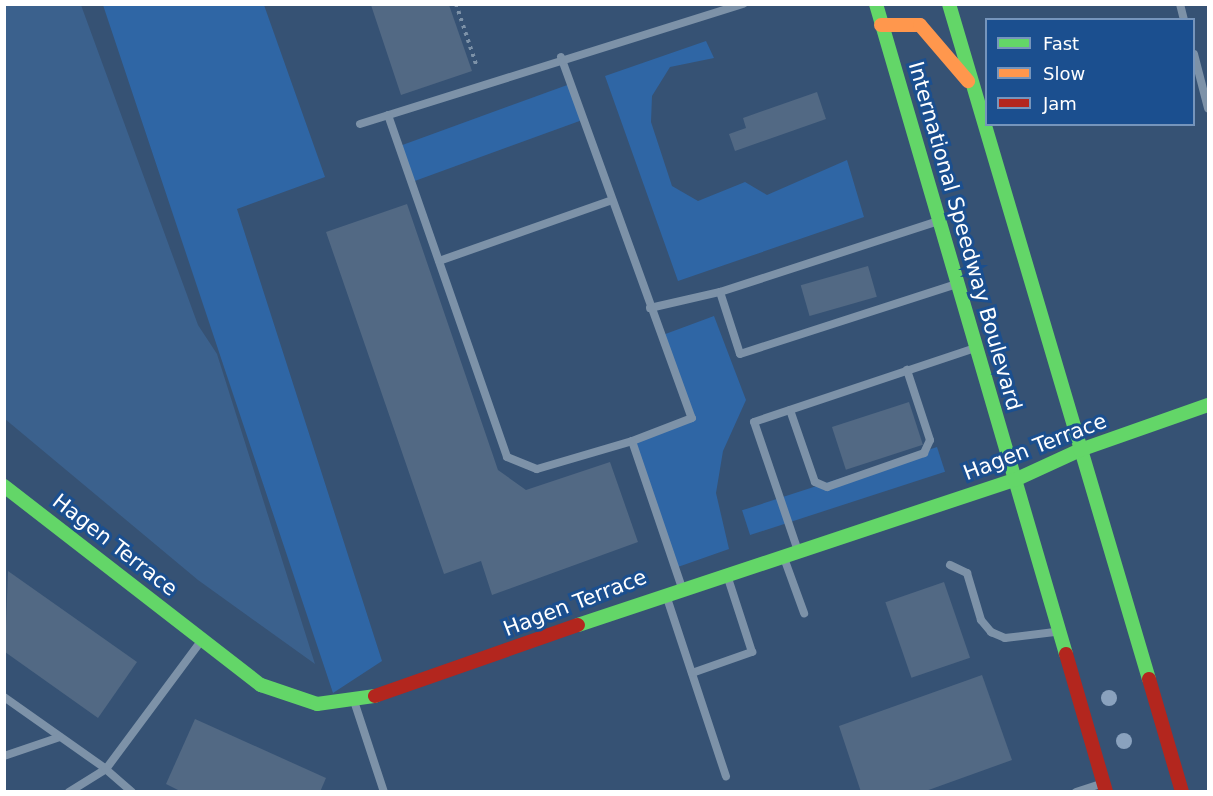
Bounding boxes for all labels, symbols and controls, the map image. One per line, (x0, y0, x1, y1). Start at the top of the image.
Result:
legend (985, 18, 1195, 126)
text: Fast (1043, 33, 1079, 54)
street label: International Speedway Boulevard (903, 59, 1027, 413)
text: Slow (1043, 63, 1085, 84)
text: Jam (1043, 93, 1077, 114)
street label: Hagen Terrace (960, 408, 1110, 486)
street label: Hagen Terrace (48, 488, 182, 602)
street label: Hagen Terrace (500, 564, 650, 642)

